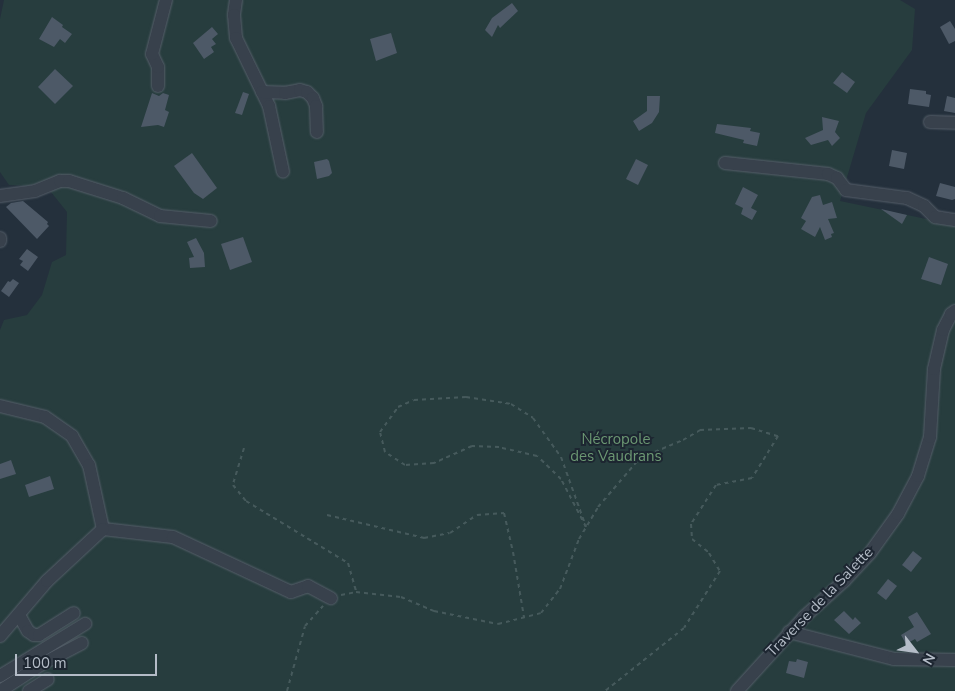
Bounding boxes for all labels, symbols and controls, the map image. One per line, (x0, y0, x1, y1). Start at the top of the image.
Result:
park label: Nécropole des Vaudrans (570, 430, 662, 465)
street label: Traverse de la Salette (763, 543, 877, 661)
north arrow (890, 626, 940, 676)
scale bar (18, 644, 160, 676)
text: N (918, 649, 939, 668)
text: 100 m (23, 653, 67, 673)

